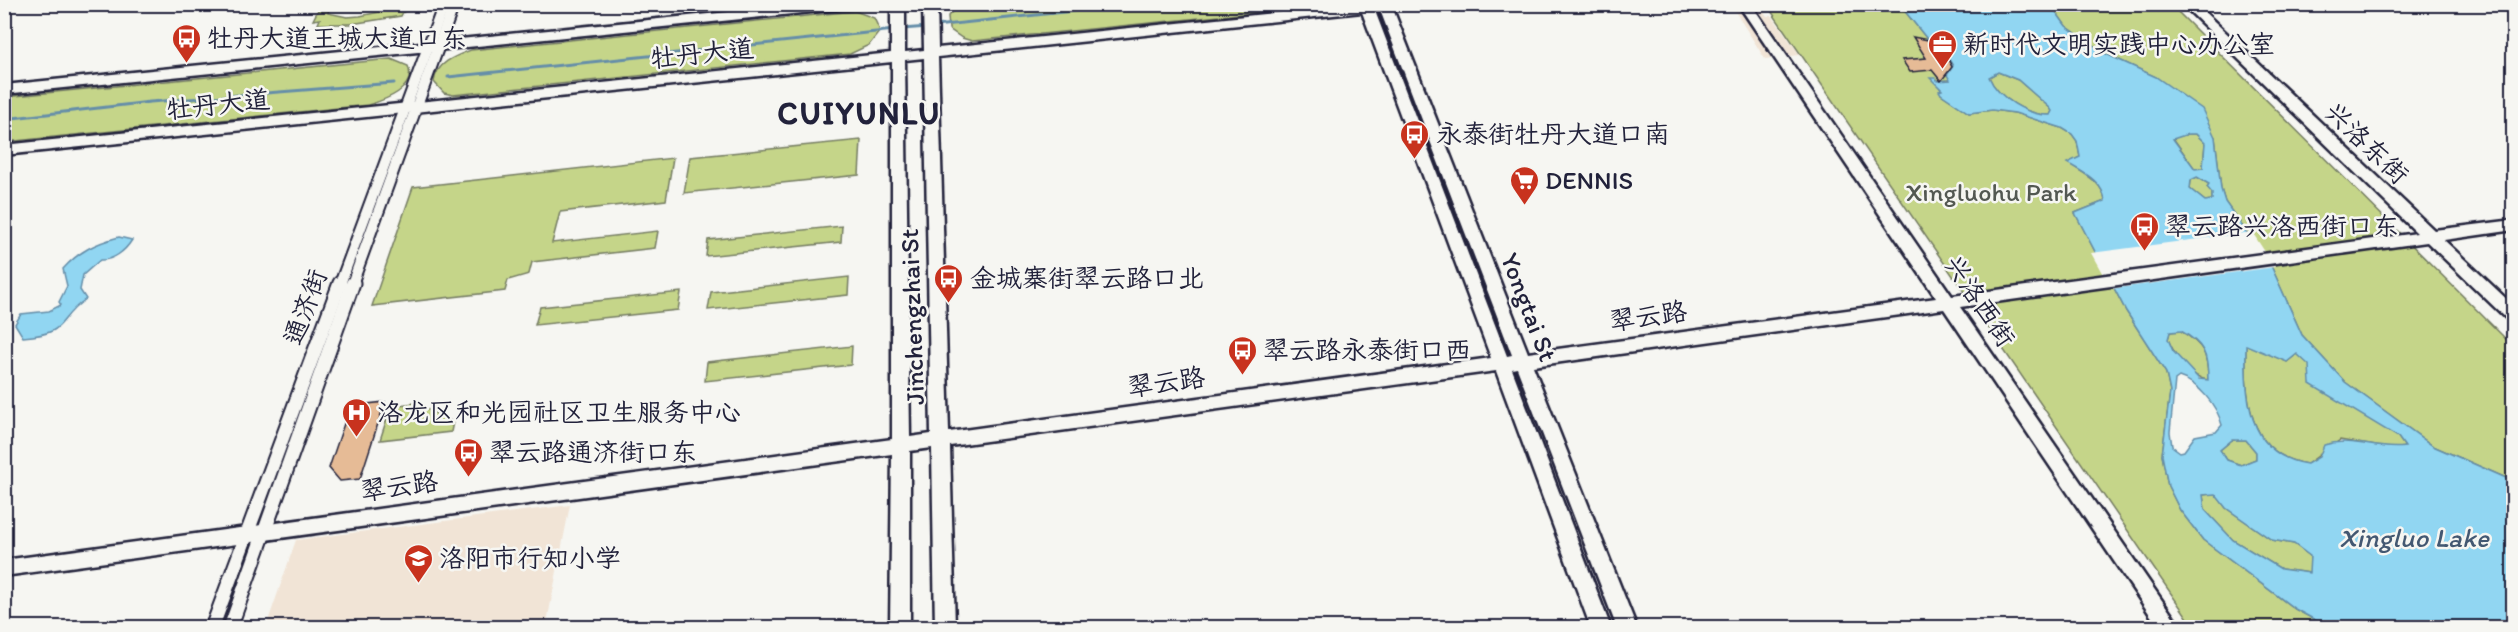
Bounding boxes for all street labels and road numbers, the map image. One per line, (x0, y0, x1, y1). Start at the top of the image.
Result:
street label: 牡丹大道 (649, 32, 755, 74)
street label: 牡丹大道 (165, 83, 271, 125)
street label: 兴洛东街 (2318, 95, 2416, 191)
street label: Jinchengzhai St (893, 228, 931, 406)
street label: Yongtai St (1494, 248, 1564, 366)
street label: 兴洛西街 (1938, 249, 2022, 353)
street label: 通济街 (277, 265, 333, 349)
street label: 翠云路 (1607, 295, 1689, 337)
street label: 翠云路 (1125, 361, 1207, 403)
street label: 翠云路 (358, 465, 440, 507)

